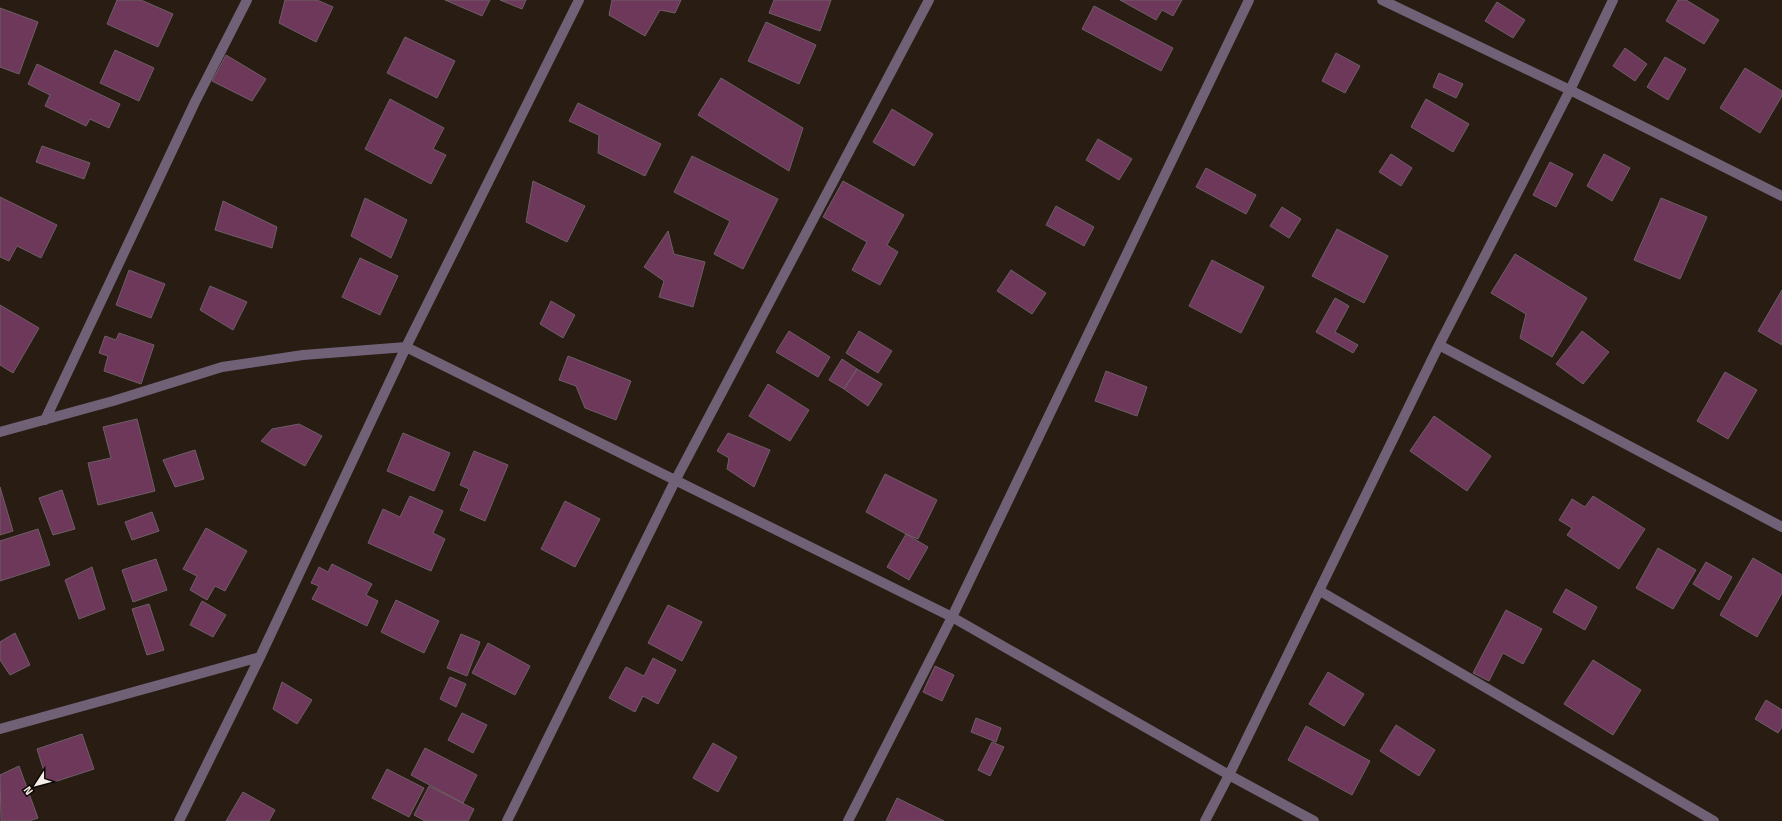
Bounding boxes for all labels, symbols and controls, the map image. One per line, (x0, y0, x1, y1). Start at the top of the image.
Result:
north arrow (16, 765, 56, 805)
text: N (19, 783, 37, 799)

